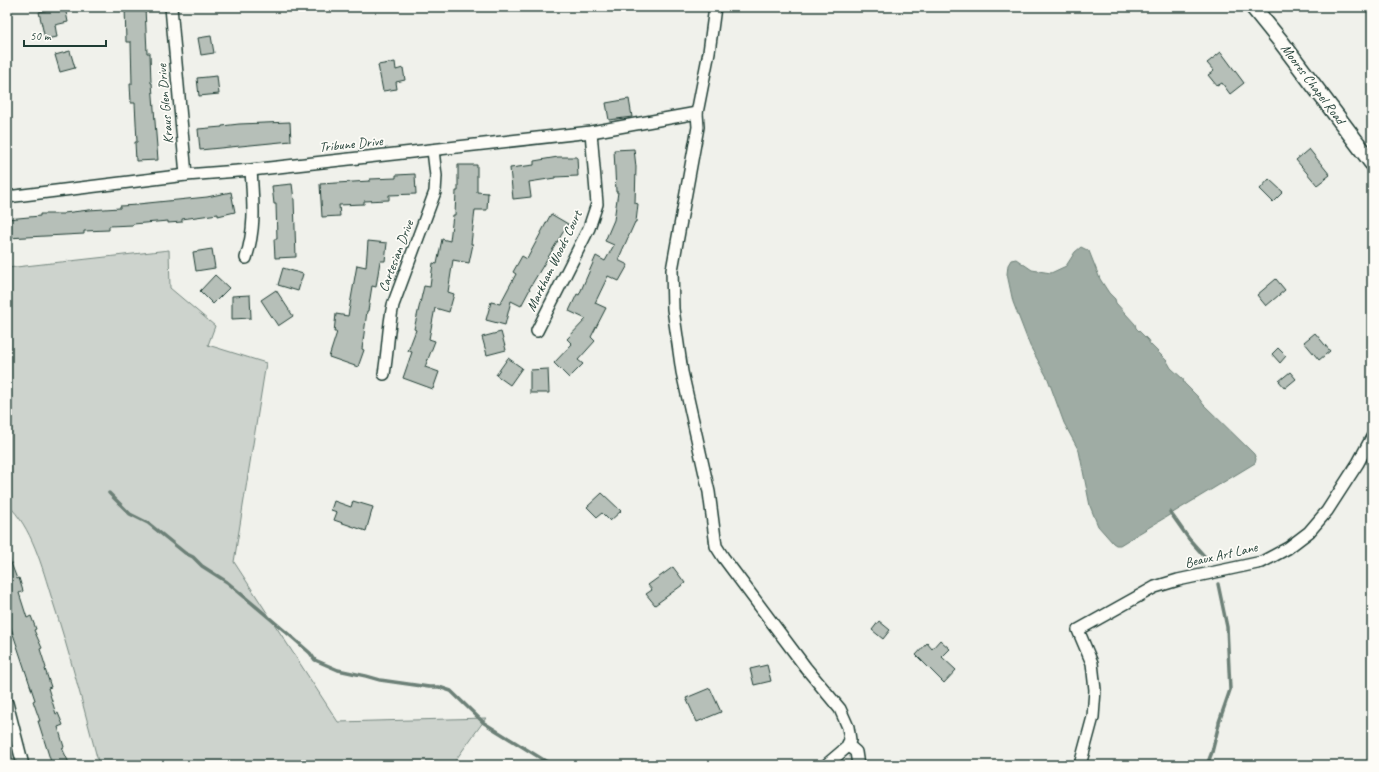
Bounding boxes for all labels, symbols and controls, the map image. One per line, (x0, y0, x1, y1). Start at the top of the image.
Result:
scale bar (24, 22, 106, 48)
text: 50 m (30, 28, 52, 44)
street label: Moores Chapel Road (1277, 40, 1350, 130)
street label: Kraus Glen Drive (153, 62, 177, 145)
street label: Tribune Drive (318, 132, 385, 156)
street label: Markham Woods Court (522, 207, 586, 314)
street label: Cartesian Drive (375, 217, 418, 294)
street label: Beaux Art Lane (1183, 538, 1260, 572)

